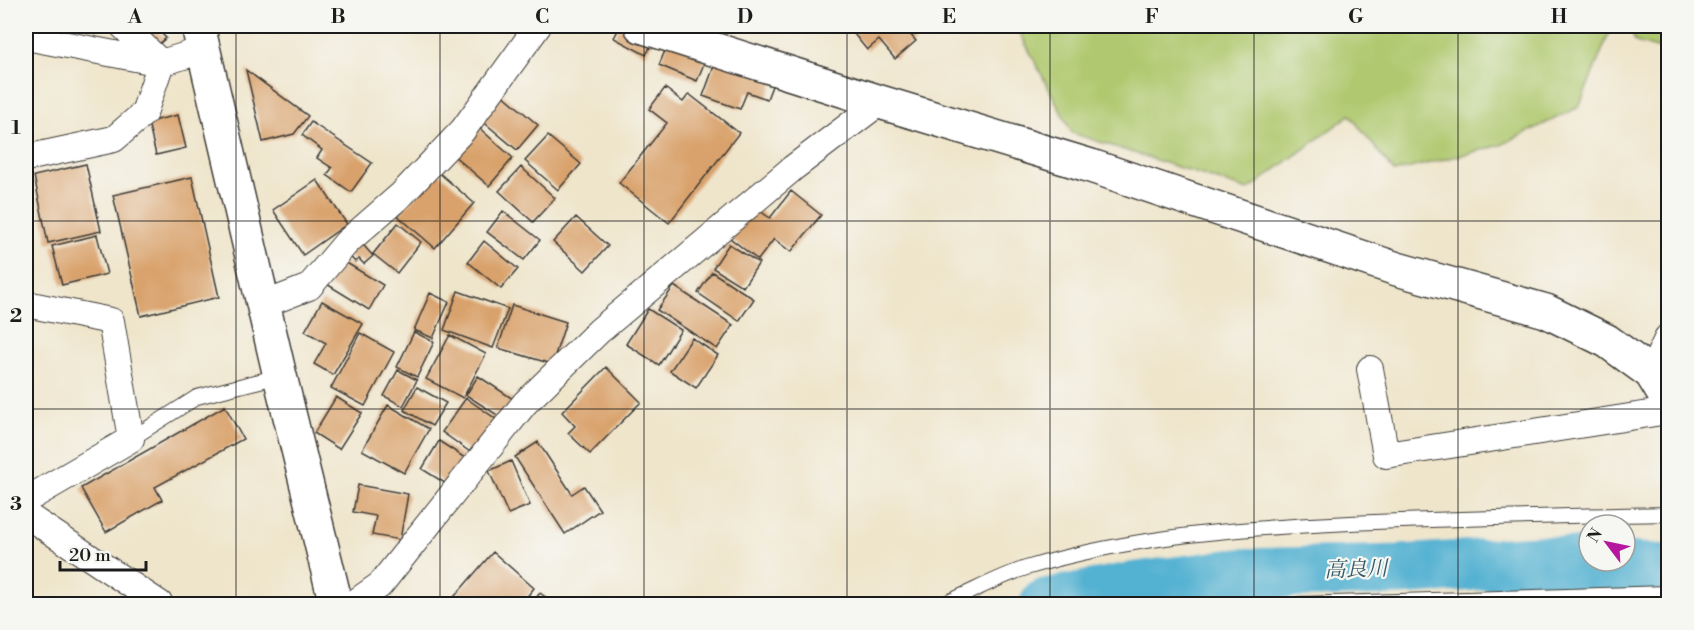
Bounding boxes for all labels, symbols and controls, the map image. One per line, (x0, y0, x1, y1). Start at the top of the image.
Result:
text: A (127, 5, 143, 30)
text: B (330, 5, 346, 30)
text: C (535, 5, 549, 30)
text: D (737, 5, 753, 30)
text: E (942, 5, 956, 30)
text: F (1145, 5, 1159, 30)
text: G (1348, 5, 1364, 30)
text: H (1551, 5, 1568, 30)
text: 1 (11, 116, 21, 141)
text: 2 (10, 304, 22, 329)
text: 3 (10, 492, 22, 517)
north arrow (1577, 513, 1637, 573)
text: N (1583, 525, 1607, 546)
scale bar (60, 534, 146, 572)
text: 20 m (69, 544, 111, 567)
water label: 高良川 (1324, 556, 1390, 584)

